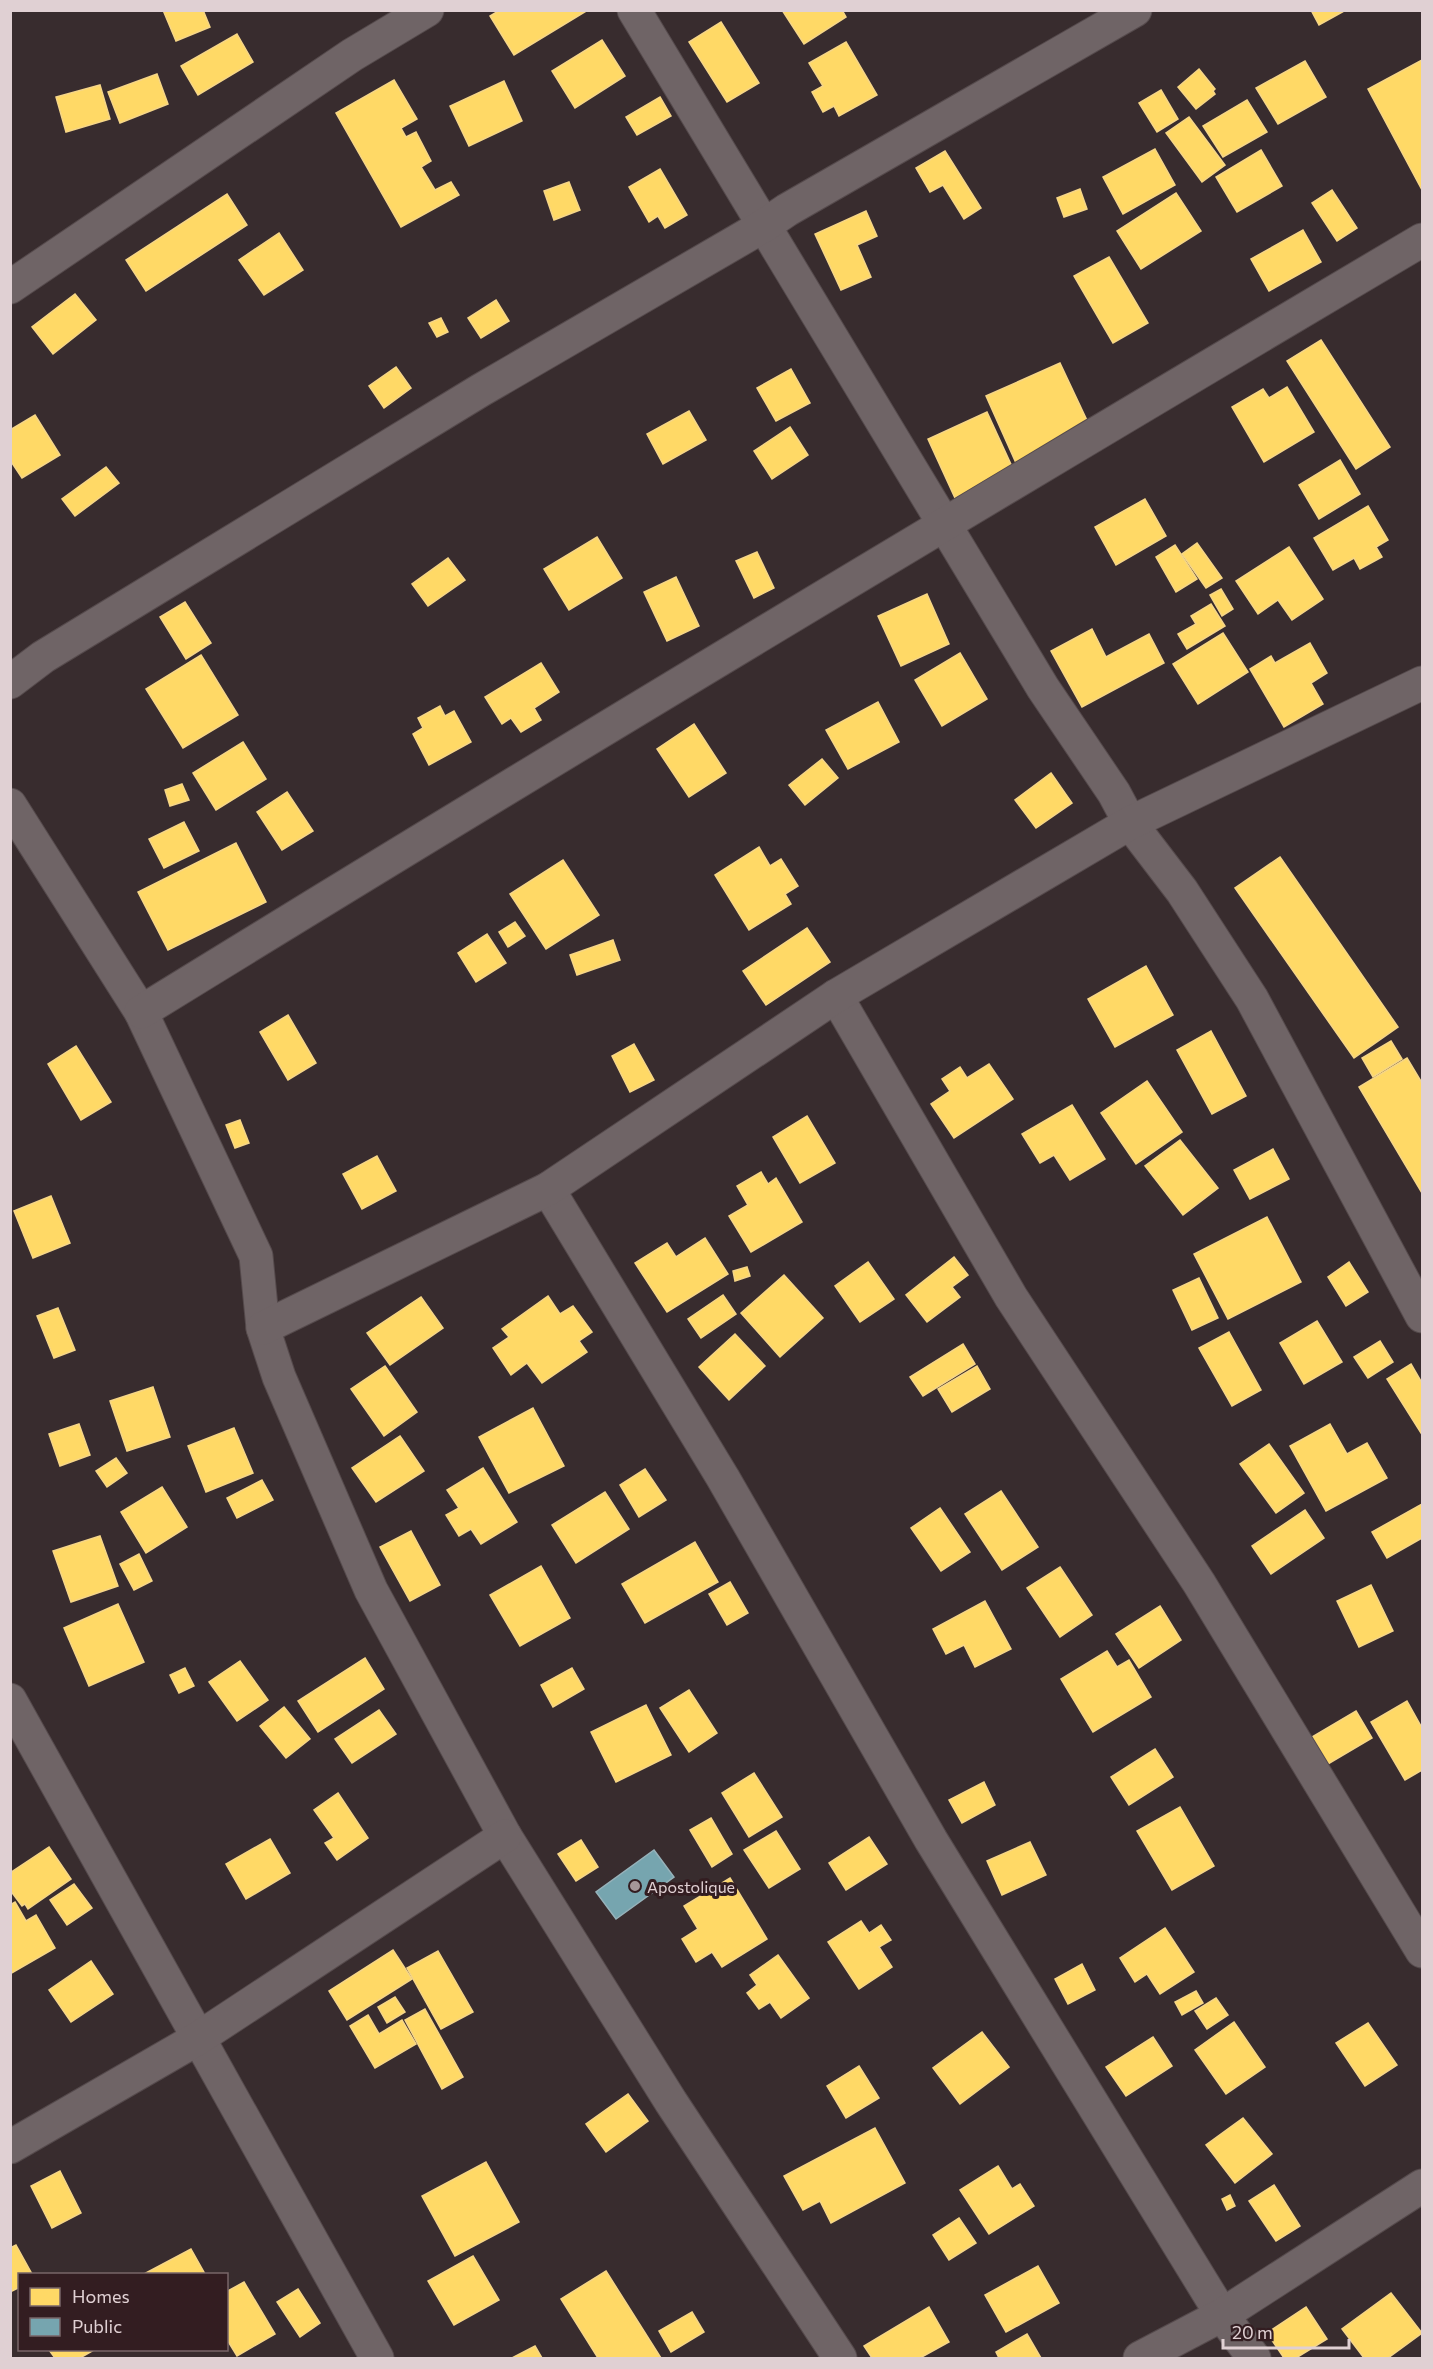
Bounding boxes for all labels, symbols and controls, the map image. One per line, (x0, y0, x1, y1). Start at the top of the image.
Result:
place label: Apostolique (647, 1877, 735, 1896)
marker: Apostolique (628, 1879, 642, 1893)
legend (18, 2273, 228, 2351)
text: Homes (72, 2285, 130, 2307)
scale bar (1223, 2312, 1349, 2350)
text: Public (72, 2315, 122, 2337)
text: 20 m (1232, 2321, 1273, 2343)

